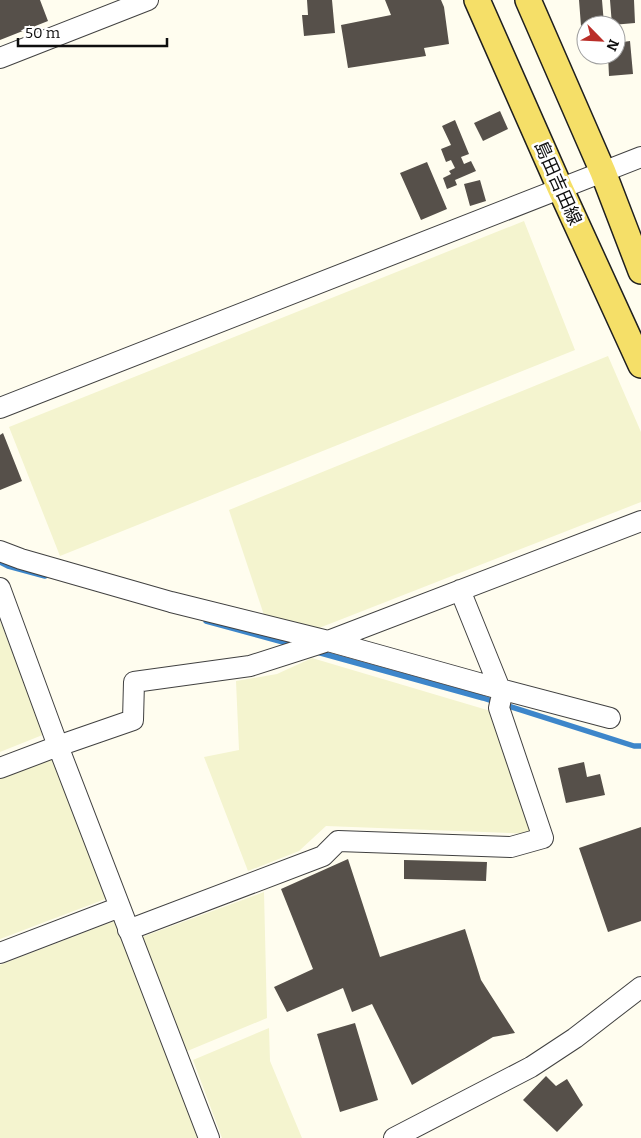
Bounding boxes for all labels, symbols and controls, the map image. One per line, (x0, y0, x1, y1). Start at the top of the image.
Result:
scale bar (18, 15, 166, 47)
north arrow (576, 15, 626, 65)
text: 50 m (25, 24, 61, 42)
text: N (602, 37, 622, 54)
street label: 島田吉田線 (530, 137, 586, 229)

